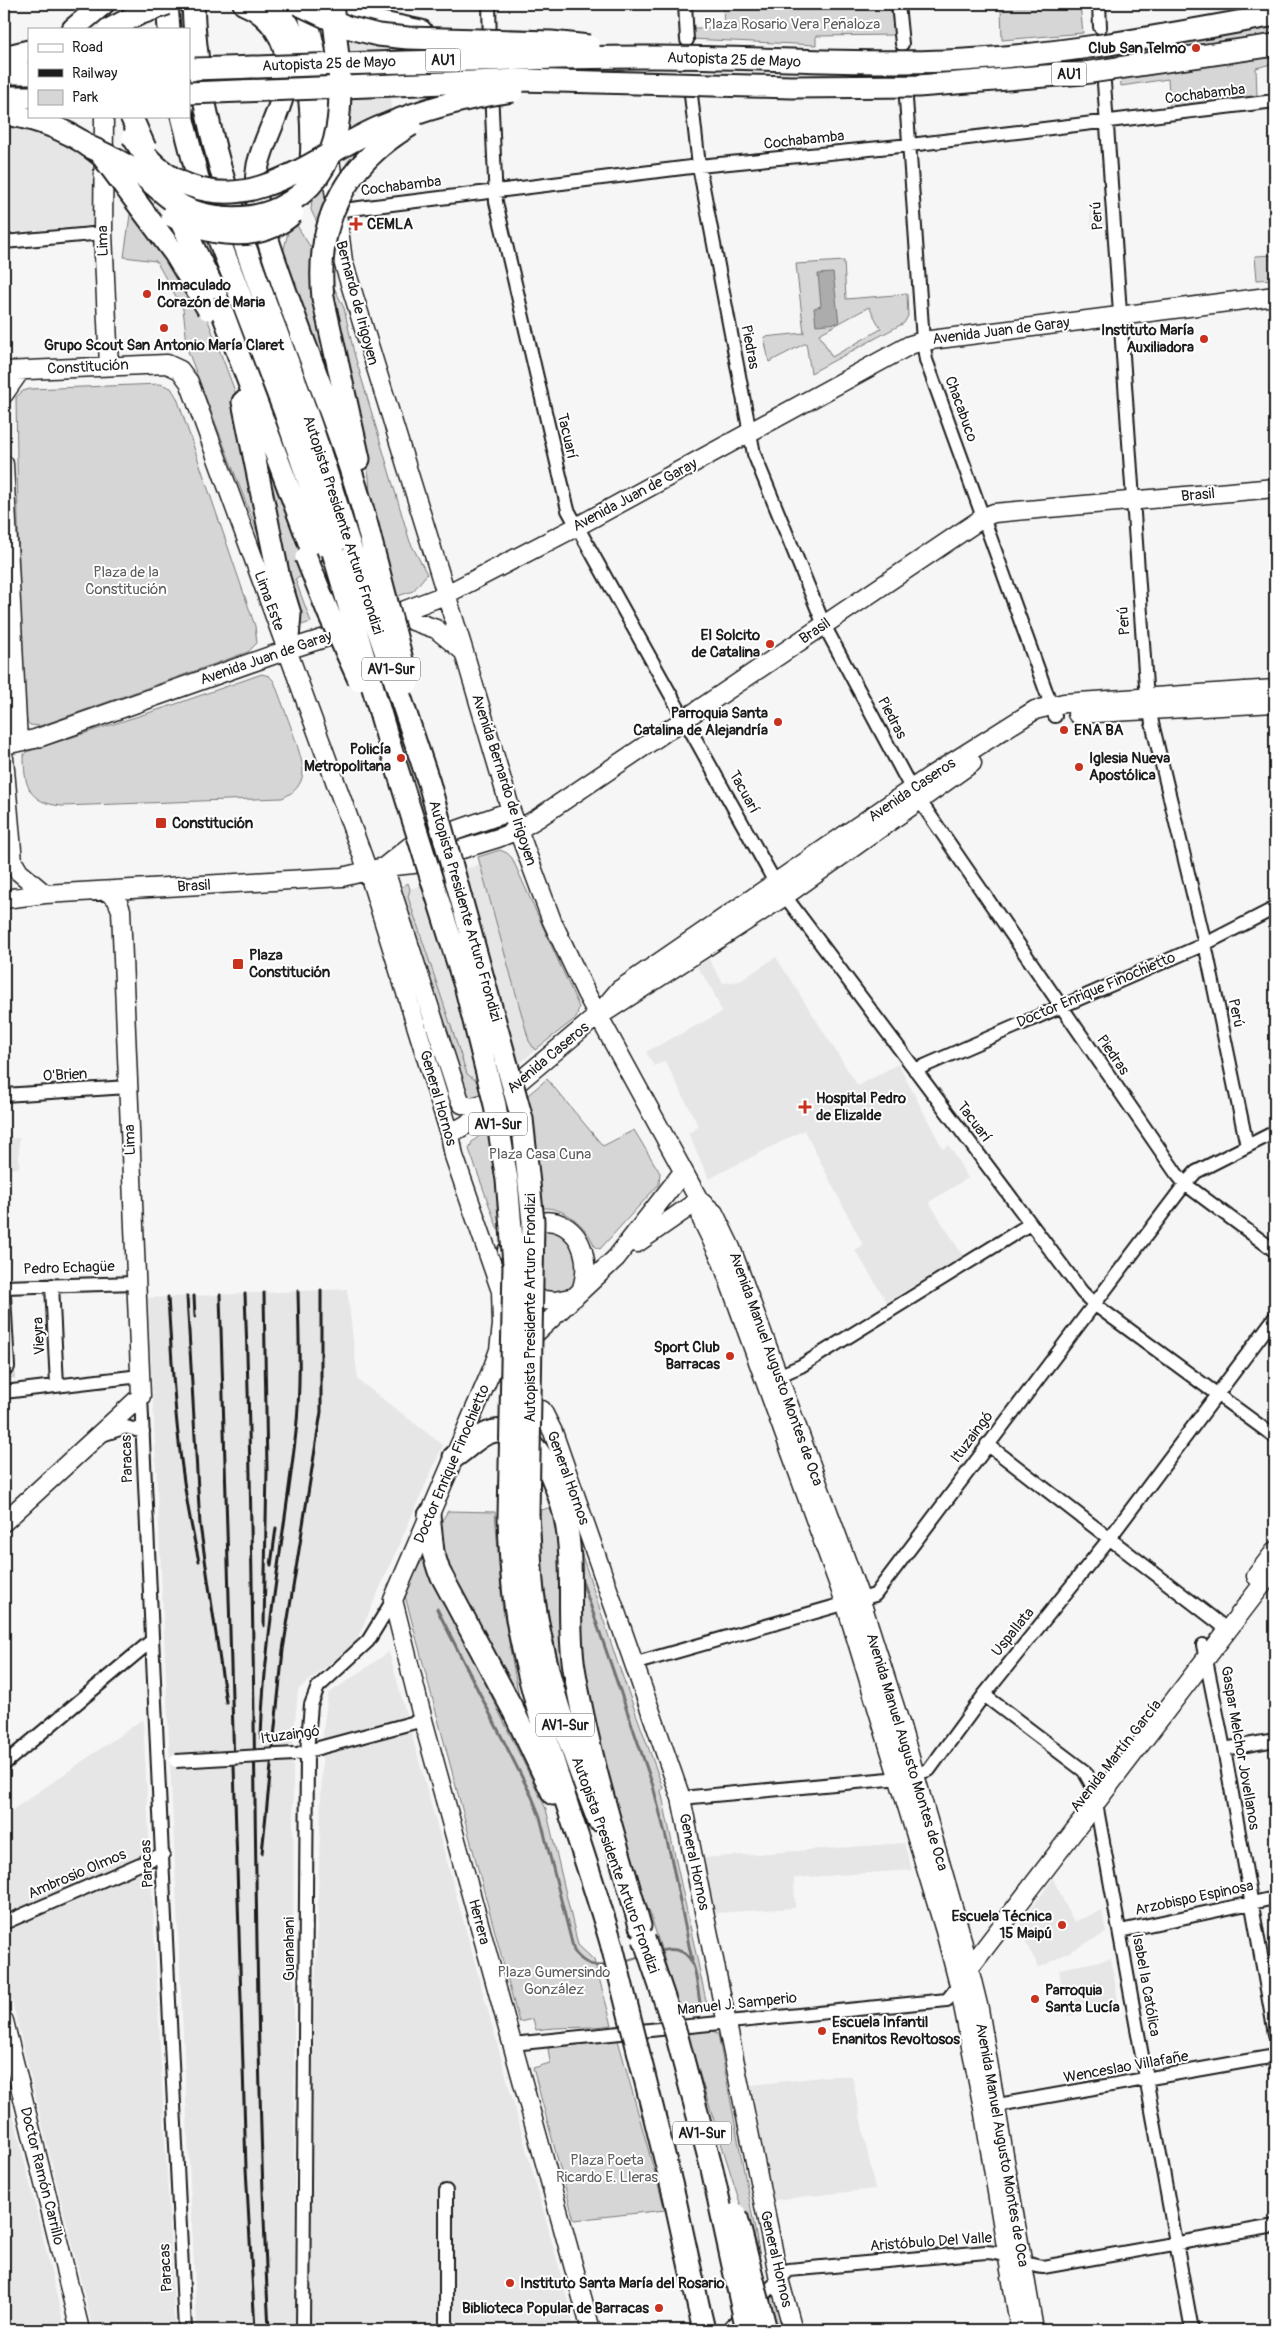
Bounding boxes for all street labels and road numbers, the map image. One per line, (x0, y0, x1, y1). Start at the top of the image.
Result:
road number: AU1 (426, 48, 460, 72)
street label: Autopista 25 de Mayo (667, 48, 801, 72)
street label: Autopista 25 de Mayo (262, 52, 396, 76)
road number: AU1 (1052, 62, 1086, 86)
street label: Cochabamba (1164, 80, 1246, 108)
street label: Cochabamba (763, 126, 845, 154)
street label: Cochabamba (360, 172, 442, 200)
street label: Perú (1087, 201, 1107, 231)
street label: Lima (93, 225, 113, 257)
street label: Bernardo de Irigoyen (331, 239, 383, 367)
street label: Avenida Juan de Garay (931, 313, 1071, 349)
street label: Piedras (736, 323, 764, 371)
street label: Constitución (47, 355, 129, 379)
street label: Chacabuco (940, 374, 982, 444)
street label: Tacuarí (553, 411, 581, 461)
street label: Autopista Presidente Arturo Frondizi (299, 413, 388, 637)
street label: Avenida Juan de Garay (570, 454, 701, 536)
street label: Brasil (1180, 484, 1216, 506)
street label: Lima Este (249, 568, 289, 634)
street label: Perú (1114, 606, 1134, 636)
street label: Brasil (796, 614, 834, 648)
street label: Avenida Juan de Garay (198, 626, 335, 689)
road number: AV1-Sur (362, 658, 420, 681)
street label: Avenida Bernardo de Irigoyen (467, 692, 541, 868)
street label: Piedras (873, 694, 911, 742)
street label: Avenida Caseros (865, 754, 960, 826)
street label: Tacuarí (725, 767, 763, 817)
street label: Autopista Presidente Arturo Frondizi (424, 798, 506, 1024)
street label: Brasil (177, 876, 211, 896)
street label: Doctor Enrique Finochietto (1014, 948, 1178, 1032)
street label: Perú (1224, 997, 1248, 1029)
street label: Avenida Caseros (503, 1018, 593, 1098)
street label: Piedras (1092, 1031, 1134, 1079)
street label: General Hornos (415, 1048, 461, 1148)
street label: O'Brien (42, 1064, 88, 1086)
street label: Tacuarí (953, 1098, 995, 1146)
road number: AV1-Sur (469, 1112, 527, 1136)
street label: Lima (120, 1124, 140, 1156)
street label: Autopista Presidente Arturo Frondizi (521, 1193, 540, 1423)
street label: Avenida Manuel Augusto Montes de Oca (725, 1249, 827, 1489)
street label: Pedro Echagüe (23, 1257, 116, 1279)
street label: Vieyra (29, 1317, 49, 1355)
street label: Doctor Enrique Finochietto (410, 1382, 494, 1546)
street label: Ituzaingó (947, 1408, 997, 1466)
street label: General Hornos (542, 1428, 594, 1528)
street label: Paracas (117, 1434, 137, 1483)
street label: Uspallata (988, 1604, 1038, 1660)
street label: Avenida Manuel Augusto Montes de Oca (862, 1631, 952, 1873)
street label: Gaspar Melchor Jovellanos (1216, 1665, 1264, 1832)
street label: Avenida Martín García (1066, 1696, 1166, 1816)
road number: AV1-Sur (536, 1714, 594, 1736)
street label: Ituzaingó (259, 1721, 321, 1749)
street label: Autopista Presidente Arturo Frondizi (567, 1754, 663, 1976)
street label: General Hornos (674, 1812, 714, 1912)
street label: Paracas (136, 1839, 158, 1889)
street label: Ambrosio Olmos (25, 1845, 129, 1903)
street label: Arzobispo Espinosa (1133, 1876, 1255, 1920)
street label: Herrera (464, 1897, 494, 1947)
street label: Guanahani (280, 1917, 299, 1981)
street label: Isabel la Católica (1128, 1932, 1164, 2038)
street label: Manuel J. Samperio (676, 1988, 798, 2020)
street label: Avenida Manuel Augusto Montes de Oca (971, 2021, 1033, 2269)
street label: Wenceslao Villafañe (1062, 2047, 1190, 2087)
street label: Doctor Ramón Carrillo (16, 2105, 68, 2247)
road number: AV1-Sur (673, 2122, 731, 2144)
street label: General Hornos (756, 2209, 796, 2309)
street label: Aristóbulo Del Valle (869, 2228, 993, 2256)
street label: Paracas (155, 2243, 177, 2293)

